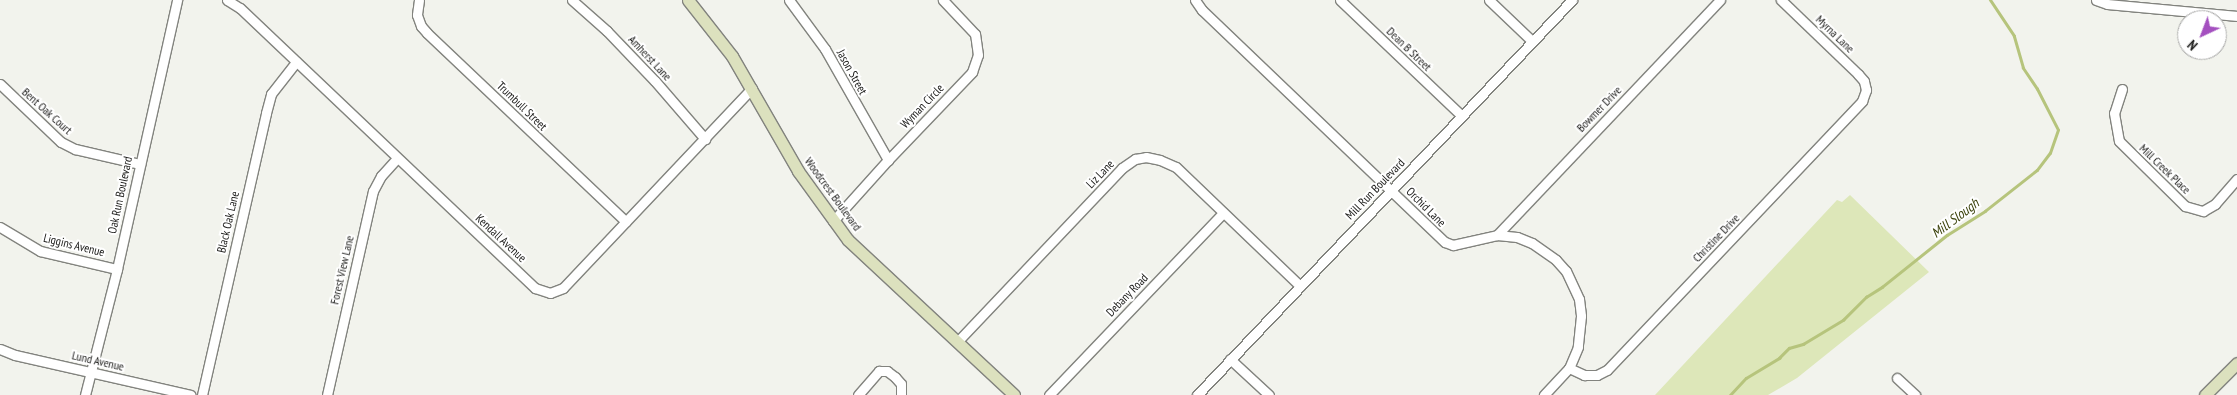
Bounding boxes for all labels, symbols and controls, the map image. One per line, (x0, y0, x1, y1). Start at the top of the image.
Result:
north arrow (2177, 10, 2227, 60)
street label: Myrna Lane (1813, 12, 1857, 56)
street label: Dean B Street (1384, 24, 1434, 74)
street label: Amherst Lane (625, 32, 675, 84)
text: N (2184, 36, 2201, 54)
street label: Jason Street (834, 47, 870, 97)
street label: Trumbull Street (494, 79, 550, 133)
street label: Wyman Circle (897, 81, 947, 131)
street label: Bowmer Drive (1574, 83, 1624, 135)
street label: Bent Oak Court (19, 85, 75, 137)
street label: Mill Creek Place (2136, 141, 2194, 197)
street label: Oak Run Boulevard (105, 155, 135, 235)
street label: Woodcrest Boulevard (802, 155, 864, 233)
street label: Mill Run Boulevard (1342, 156, 1408, 222)
street label: Liz Lane (1083, 157, 1117, 191)
street label: Orchid Lane (1403, 184, 1449, 230)
street label: Black Oak Lane (214, 190, 242, 254)
water label: Mill Slough (1928, 195, 1982, 241)
street label: Kendall Avenue (473, 211, 529, 265)
street label: Christine Drive (1690, 211, 1742, 265)
street label: Liggins Avenue (42, 230, 106, 260)
street label: Forest View Lane (327, 234, 357, 306)
street label: Debany Road (1103, 271, 1151, 319)
street label: Lund Avenue (70, 348, 126, 374)

